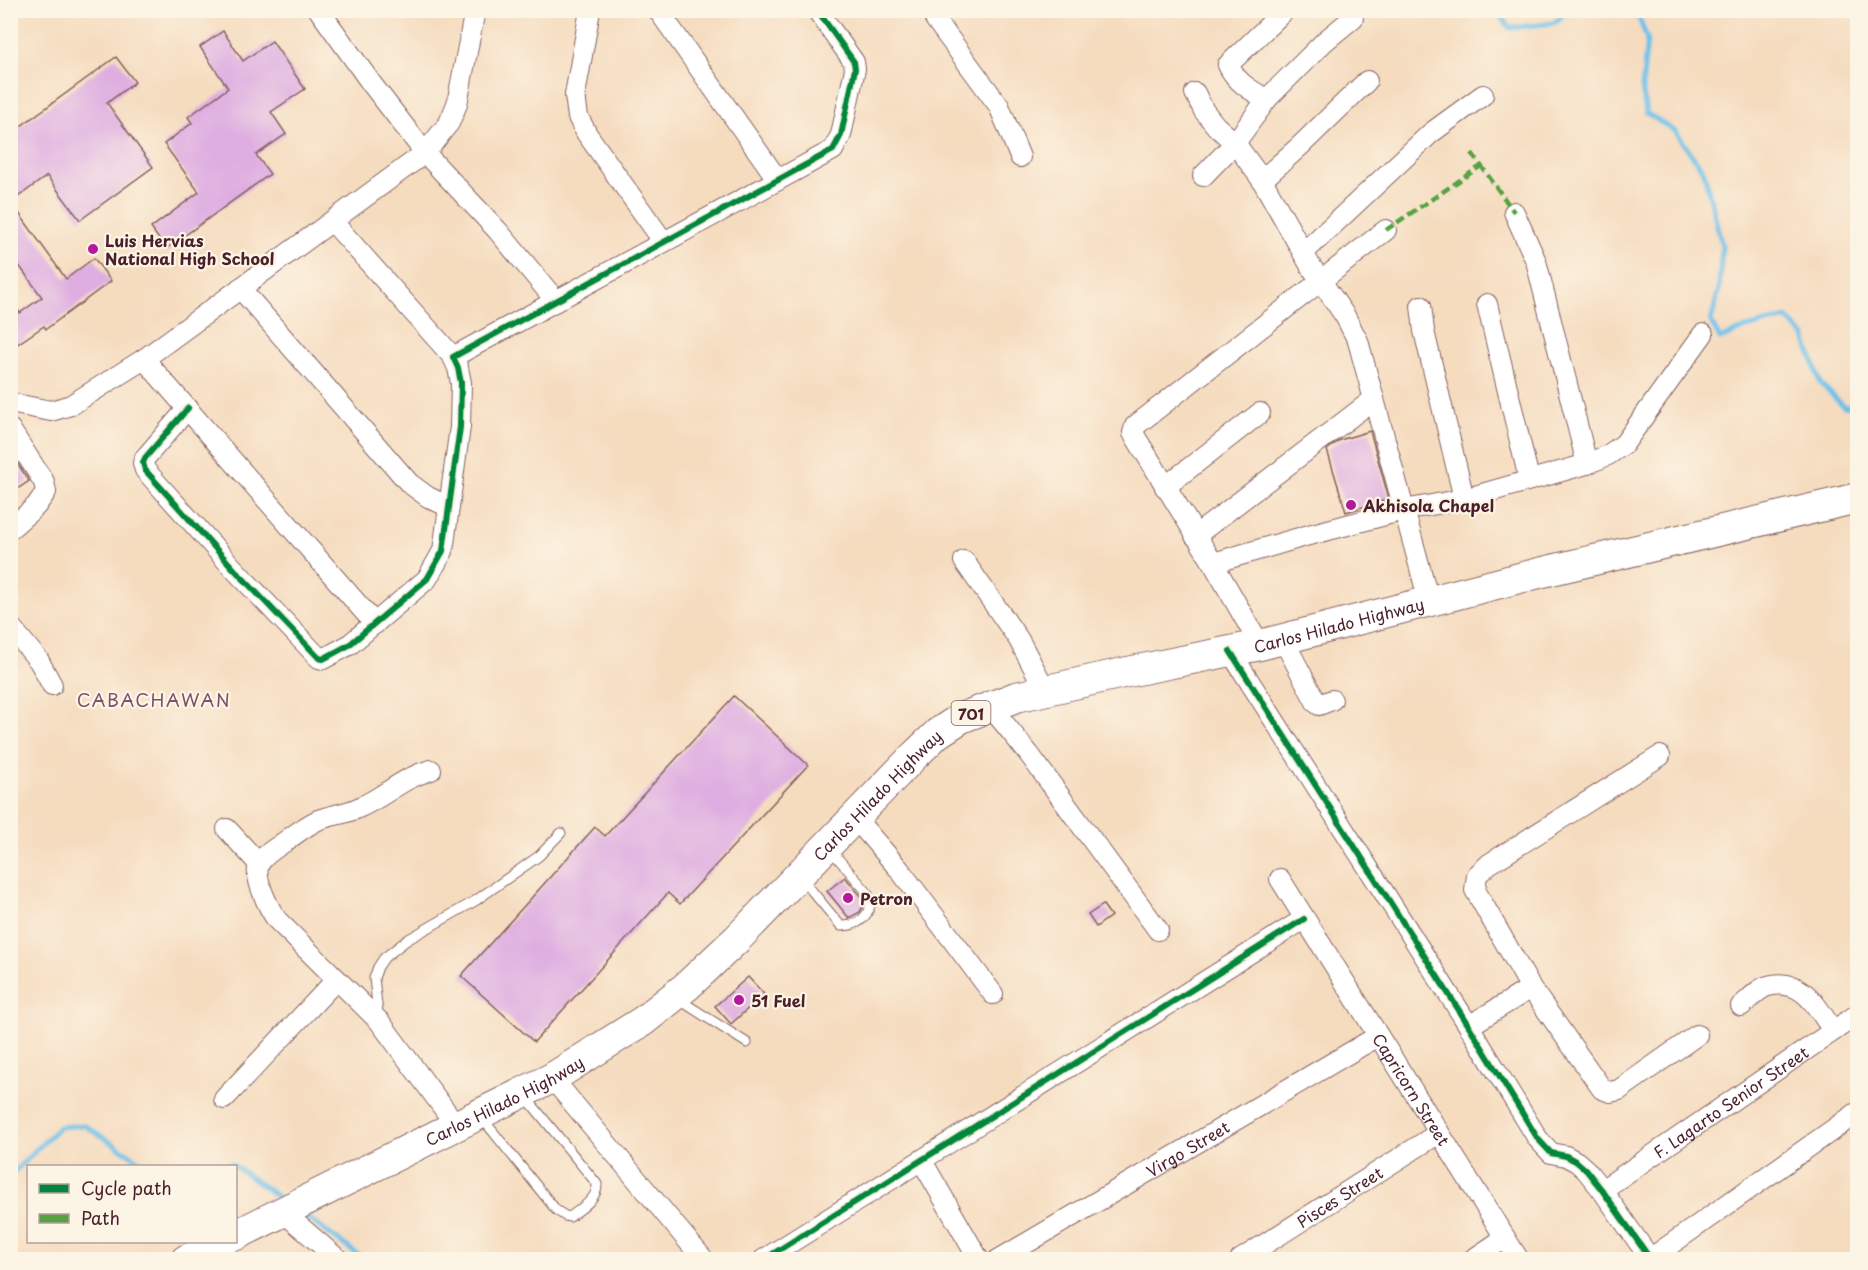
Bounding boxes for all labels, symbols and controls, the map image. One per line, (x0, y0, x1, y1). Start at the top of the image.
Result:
place label: Luis Hervias National High School (105, 228, 274, 270)
marker: Luis Hervias National High School (86, 242, 100, 256)
place label: Akhisola Chapel (1362, 493, 1494, 517)
marker: Akhisola Chapel (1344, 498, 1358, 512)
street label: Carlos Hilado Highway (1251, 591, 1427, 658)
district label: CABACHAWAN (77, 686, 231, 713)
road number: 701 (952, 701, 990, 725)
street label: Carlos Hilado Highway (807, 724, 947, 866)
place label: Petron (860, 886, 913, 910)
marker: Petron (841, 891, 855, 905)
place label: 51 Fuel (751, 988, 805, 1012)
marker: 51 Fuel (732, 993, 746, 1007)
street label: Capricorn Street (1367, 1028, 1456, 1150)
street label: F. Lagarto Senior Street (1648, 1040, 1813, 1163)
street label: Carlos Hilado Highway (421, 1049, 588, 1151)
street label: Virgo Street (1141, 1114, 1234, 1182)
street label: Pisces Street (1292, 1160, 1388, 1233)
legend (27, 1165, 237, 1243)
text: Cycle path (81, 1174, 172, 1201)
text: Path (81, 1204, 120, 1231)

